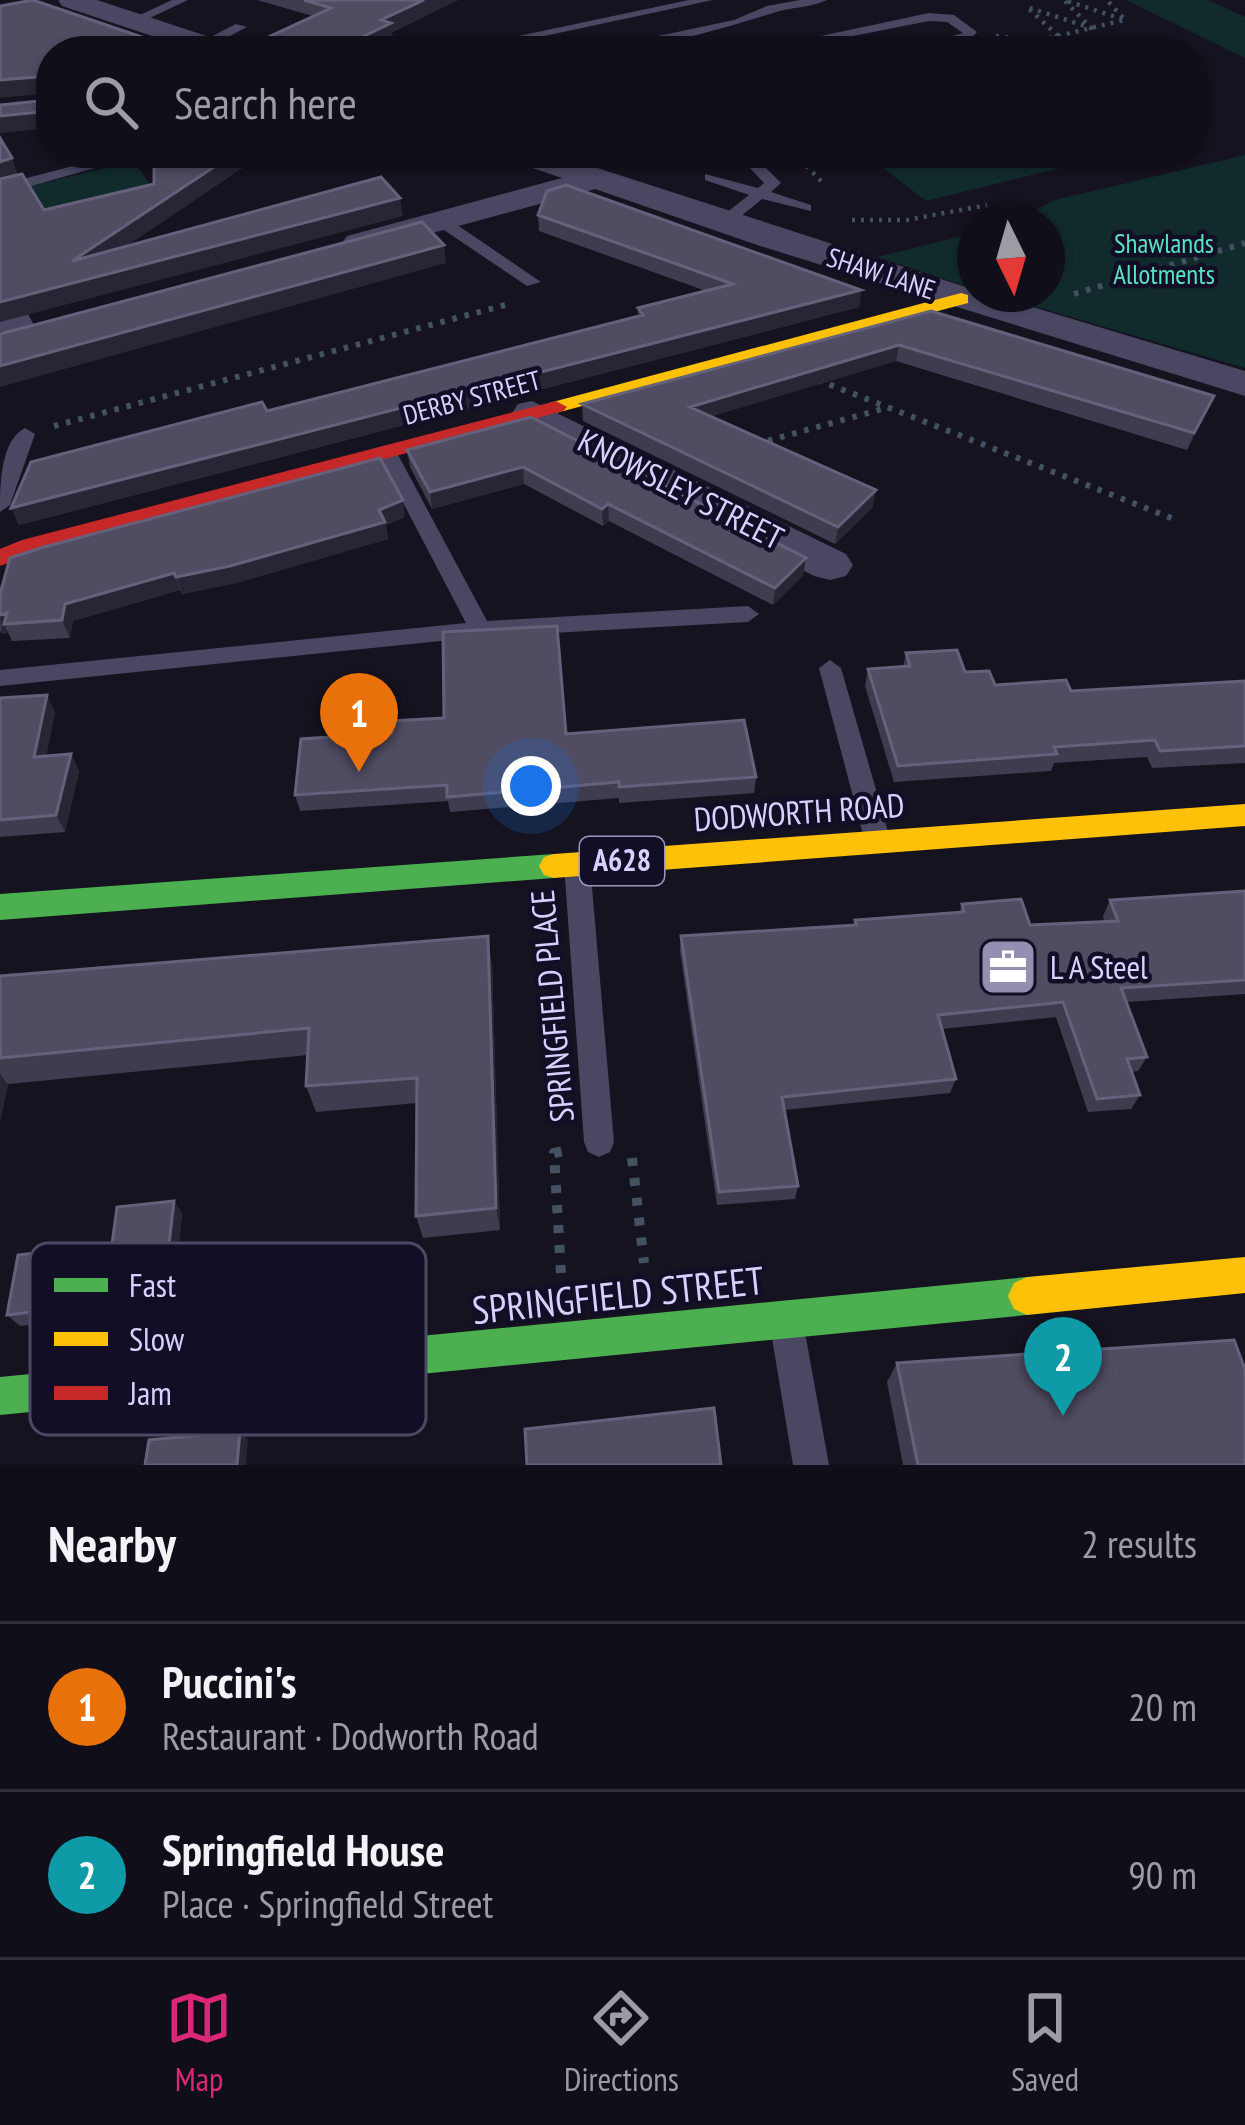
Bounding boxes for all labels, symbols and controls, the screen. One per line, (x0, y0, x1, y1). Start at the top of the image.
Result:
search box (36, 36, 1209, 168)
icon: search (78, 69, 144, 135)
text: Search here (174, 73, 357, 131)
north arrow (957, 204, 1065, 312)
park label: Shawlands Allotments (1113, 226, 1215, 291)
street label: SHAW LANE (823, 240, 940, 306)
street label: DERBY STREET (399, 362, 544, 432)
street label: KNOWSLEY STREET (571, 418, 791, 559)
pin: 1 (320, 673, 398, 772)
your location (501, 756, 561, 816)
street label: DODWORTH ROAD (692, 783, 906, 840)
road number: A628 (580, 837, 664, 885)
street label: SPRINGFIELD PLACE (520, 888, 583, 1124)
office icon: L A Steel (977, 936, 1039, 998)
place label: L A Steel (1050, 945, 1148, 988)
legend (30, 1243, 426, 1435)
street label: SPRINGFIELD STREET (470, 1254, 766, 1335)
text: Fast (129, 1263, 176, 1306)
text: Slow (129, 1317, 185, 1360)
pin: 2 (1024, 1317, 1102, 1416)
text: Jam (128, 1371, 172, 1414)
text: Nearby (48, 1510, 176, 1576)
text: 2 results (1081, 1518, 1197, 1569)
text: Puccini's (162, 1652, 297, 1710)
text: 1 (78, 1681, 96, 1732)
text: 20 m (1128, 1681, 1197, 1732)
text: Restaurant · Dodworth Road (162, 1710, 539, 1761)
text: Springfield House (162, 1820, 445, 1878)
text: 2 (78, 1849, 96, 1900)
text: 90 m (1128, 1849, 1197, 1900)
text: Place · Springfield Street (162, 1878, 493, 1929)
tab: Map (166, 1985, 232, 2100)
tab: Directions (564, 1985, 679, 2100)
tab: Saved (1011, 1985, 1079, 2100)

